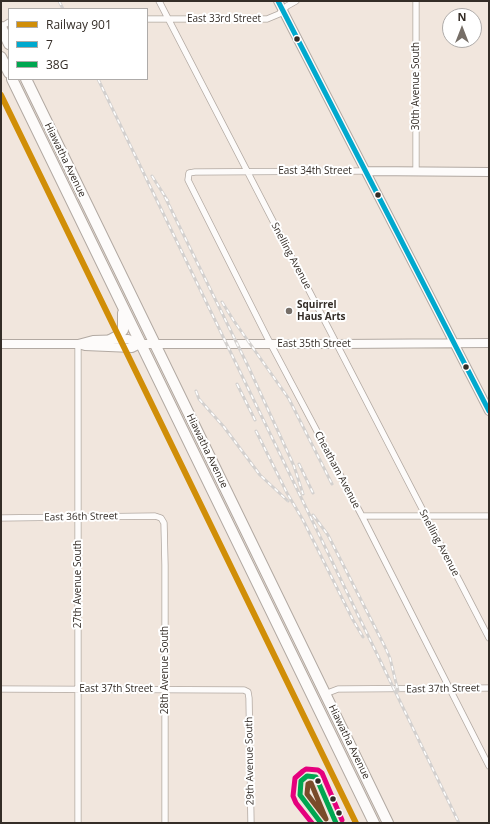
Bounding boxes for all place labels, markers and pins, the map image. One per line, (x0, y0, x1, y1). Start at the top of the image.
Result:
unlabelled marker (292, 34, 302, 44)
unlabelled marker (373, 190, 383, 200)
place label: Squirrel Haus Arts (297, 299, 346, 322)
marker: Squirrel Haus Arts (284, 306, 294, 316)
unlabelled marker (461, 362, 471, 372)
unlabelled marker (313, 776, 323, 786)
unlabelled marker (328, 794, 338, 804)
unlabelled marker (334, 808, 344, 818)

